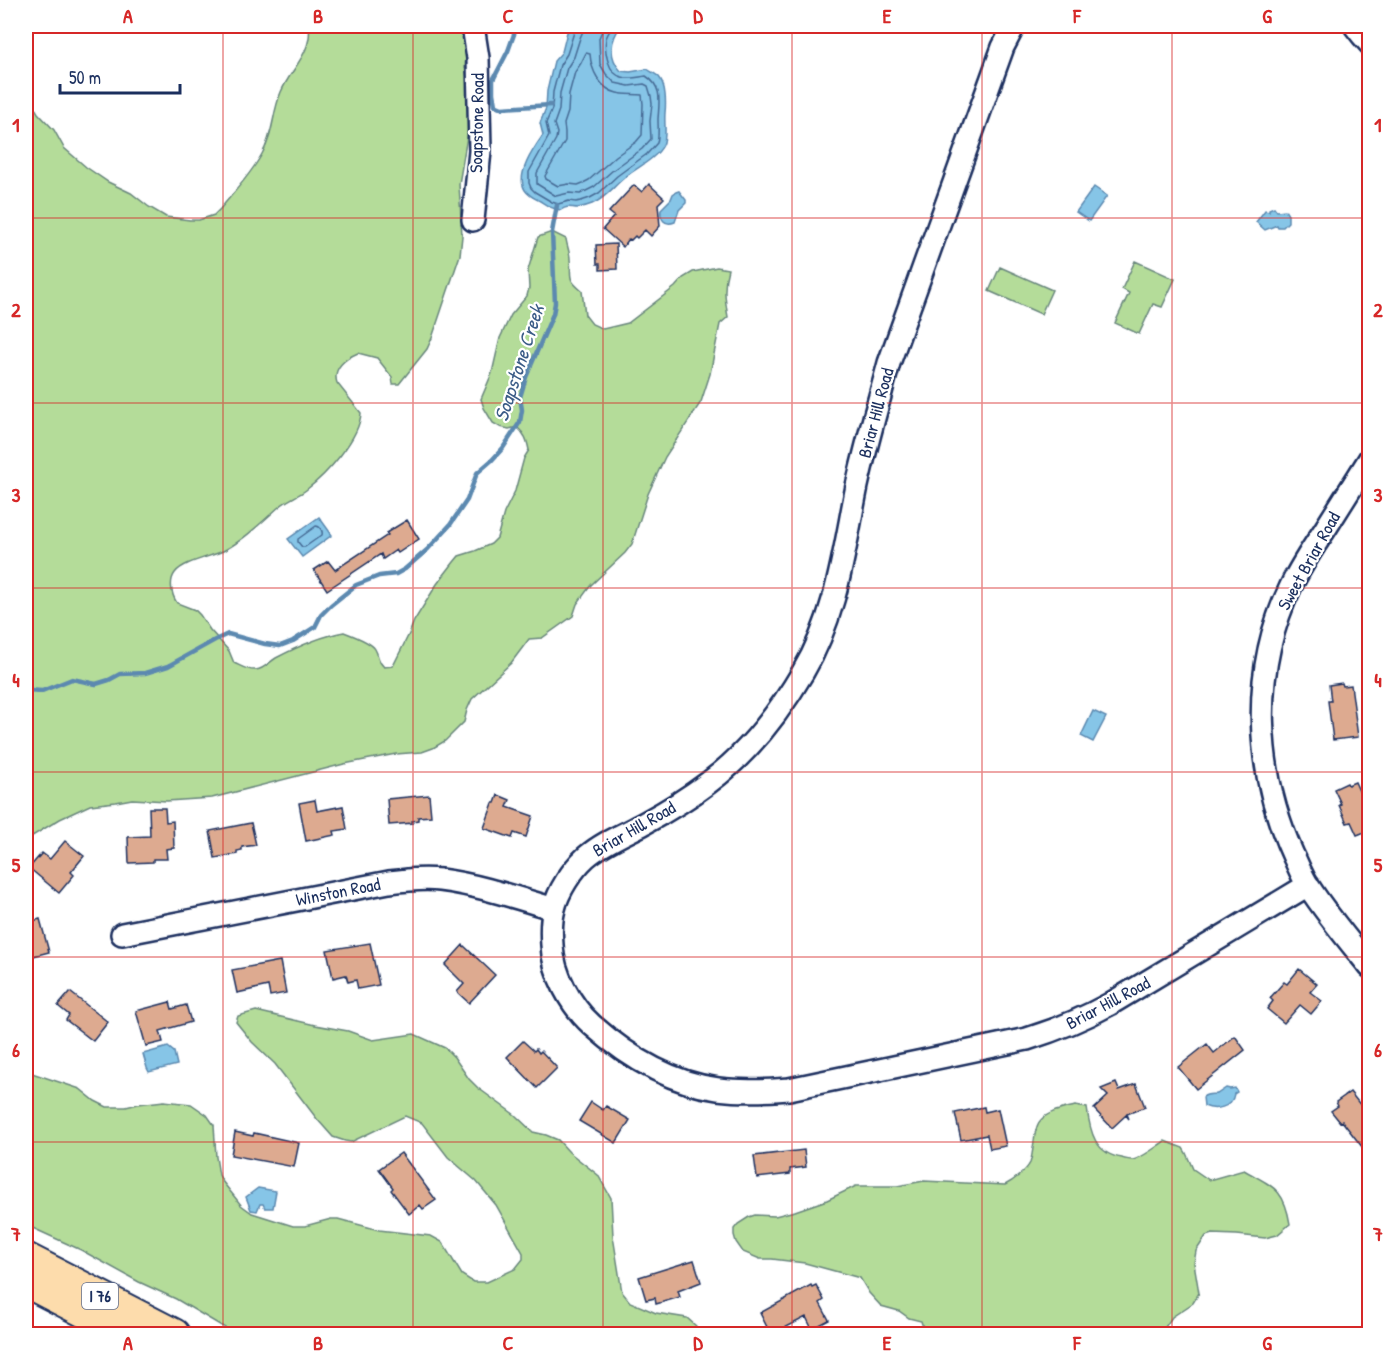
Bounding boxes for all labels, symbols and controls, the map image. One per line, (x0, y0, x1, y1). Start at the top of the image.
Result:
text: A (123, 2, 133, 29)
text: B (313, 2, 323, 29)
text: C (503, 2, 514, 29)
text: D (693, 2, 703, 29)
text: E (883, 2, 892, 29)
text: F (1072, 2, 1082, 29)
text: G (1262, 2, 1272, 29)
scale bar (60, 57, 180, 95)
text: 50 m (69, 65, 101, 90)
street label: Soapstone Road (463, 73, 490, 173)
text: 1 (12, 111, 20, 138)
text: 1 (1374, 111, 1382, 138)
text: 2 (11, 296, 21, 323)
text: 2 (1373, 296, 1383, 323)
water label: Soapstone Creek (487, 300, 551, 425)
street label: Briar Hill Road (852, 365, 900, 461)
text: 3 (12, 481, 21, 508)
text: 3 (1374, 481, 1383, 508)
street label: Sweet Briar Road (1271, 507, 1346, 614)
text: 4 (12, 666, 20, 693)
text: 4 (1374, 666, 1382, 693)
street label: Briar Hill Road (588, 795, 680, 862)
text: 5 (12, 851, 21, 878)
text: 5 (1374, 851, 1383, 878)
street label: Winston Road (294, 871, 382, 912)
street label: Briar Hill Road (1061, 970, 1154, 1035)
text: 6 (12, 1036, 20, 1063)
text: 6 (1374, 1036, 1382, 1063)
text: 7 (10, 1220, 21, 1247)
text: 7 (1372, 1220, 1383, 1247)
road number: I 76 (82, 1283, 118, 1309)
text: A (123, 1329, 133, 1356)
text: B (313, 1329, 323, 1356)
text: C (503, 1329, 514, 1356)
text: D (693, 1329, 703, 1356)
text: E (883, 1329, 892, 1356)
text: F (1072, 1329, 1082, 1356)
text: G (1262, 1329, 1272, 1356)

